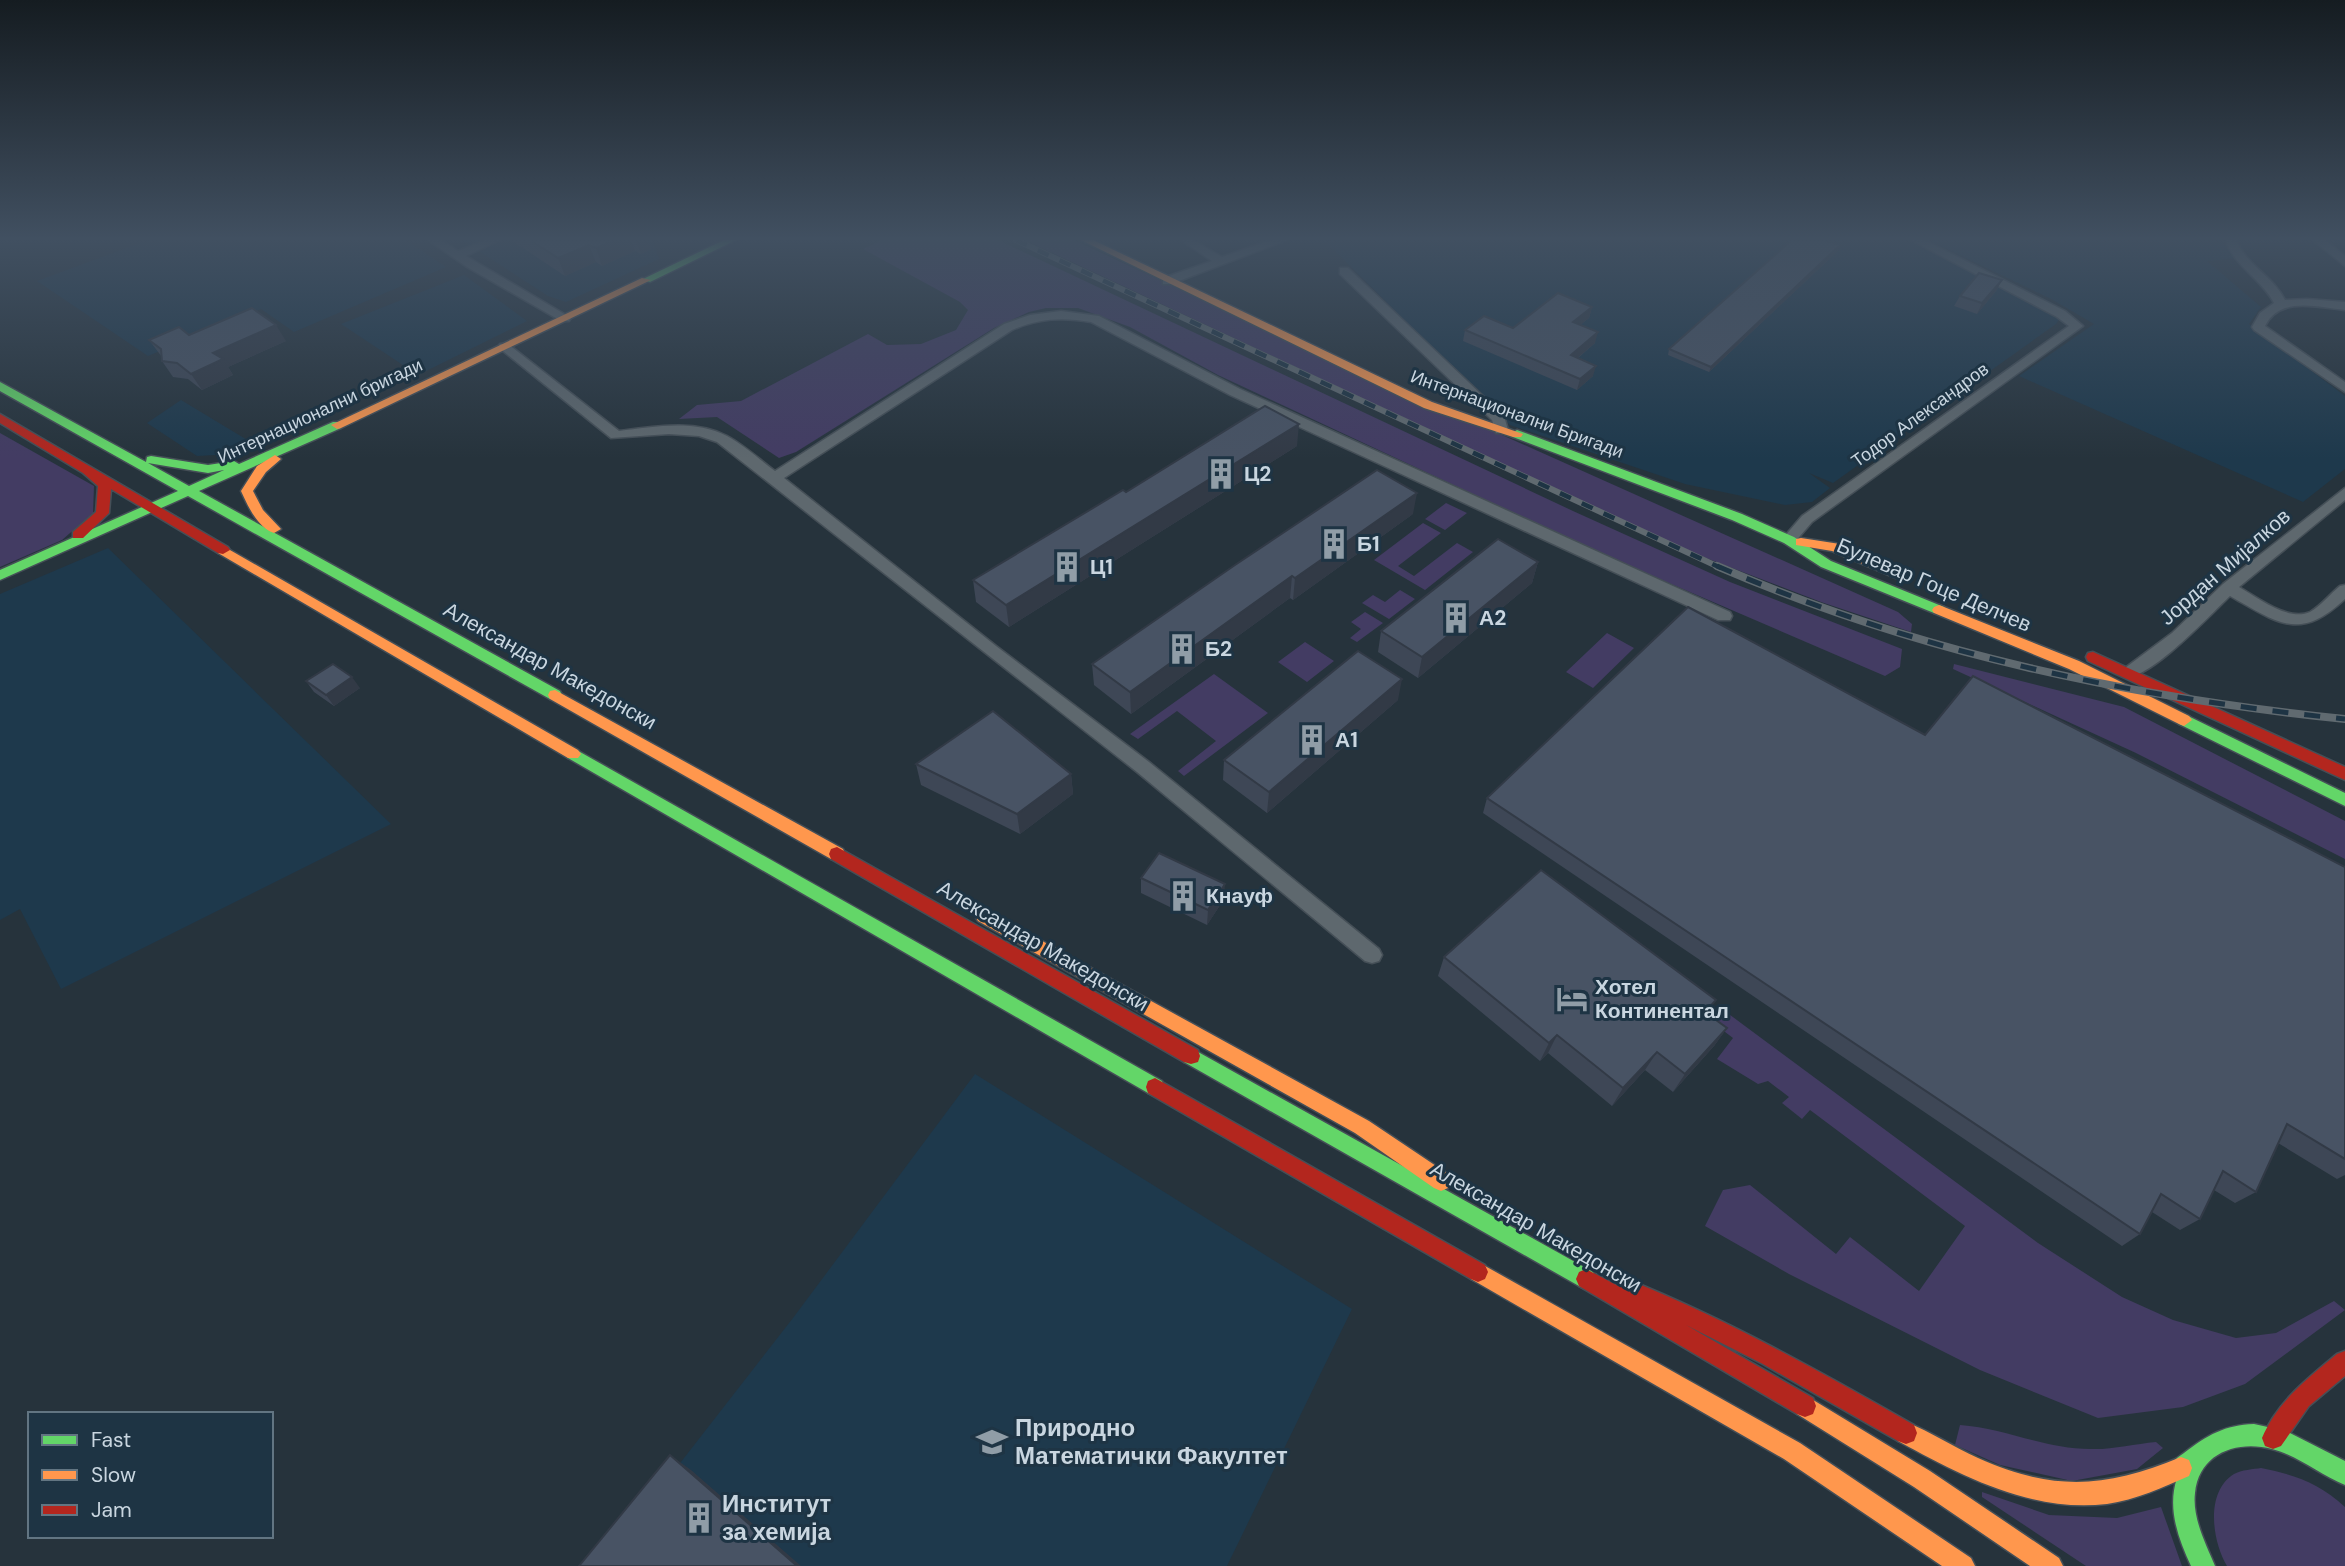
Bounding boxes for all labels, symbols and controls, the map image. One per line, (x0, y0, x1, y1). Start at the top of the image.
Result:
street label: Интернационални бригади (214, 353, 426, 469)
street label: Тодор Александров (1847, 357, 1993, 473)
street label: Интернационални Бригади (1407, 364, 1627, 464)
building icon: Ц2 (1204, 457, 1238, 491)
place label: Ц2 (1244, 460, 1271, 488)
street label: Јордан Мијалков (2154, 502, 2296, 632)
building icon: Б1 (1317, 527, 1351, 561)
place label: Б1 (1357, 530, 1380, 558)
street label: Булевар Гоце Делчев (1833, 531, 2035, 639)
building icon: Ц1 (1050, 550, 1084, 584)
place label: Ц1 (1090, 553, 1113, 581)
street label: Александар Македонски (439, 596, 661, 736)
building icon: А2 (1439, 601, 1473, 635)
place label: А2 (1479, 604, 1506, 632)
building icon: Б2 (1165, 632, 1199, 666)
place label: Б2 (1205, 635, 1232, 663)
building icon: А1 (1295, 723, 1329, 757)
place label: А1 (1335, 726, 1358, 754)
street label: Александар Македонски (932, 874, 1154, 1018)
building icon: Кнауф (1166, 879, 1200, 913)
place label: Кнауф (1206, 882, 1273, 910)
place label: Хотел Континентал (1595, 973, 1729, 1025)
hotel icon: Хотел Континентал (1555, 982, 1589, 1016)
street label: Александар Македонски (1425, 1155, 1647, 1299)
legend (28, 1412, 273, 1538)
place label: Природно Математички Факултет (1015, 1412, 1288, 1471)
school or university icon: Природно Математички Факултет (975, 1425, 1009, 1459)
text: Fast (91, 1426, 131, 1454)
text: Slow (91, 1461, 136, 1489)
place label: Институт за хемија (722, 1488, 832, 1547)
text: Jam (91, 1496, 132, 1524)
building icon: Институт за хемија (682, 1501, 716, 1535)

